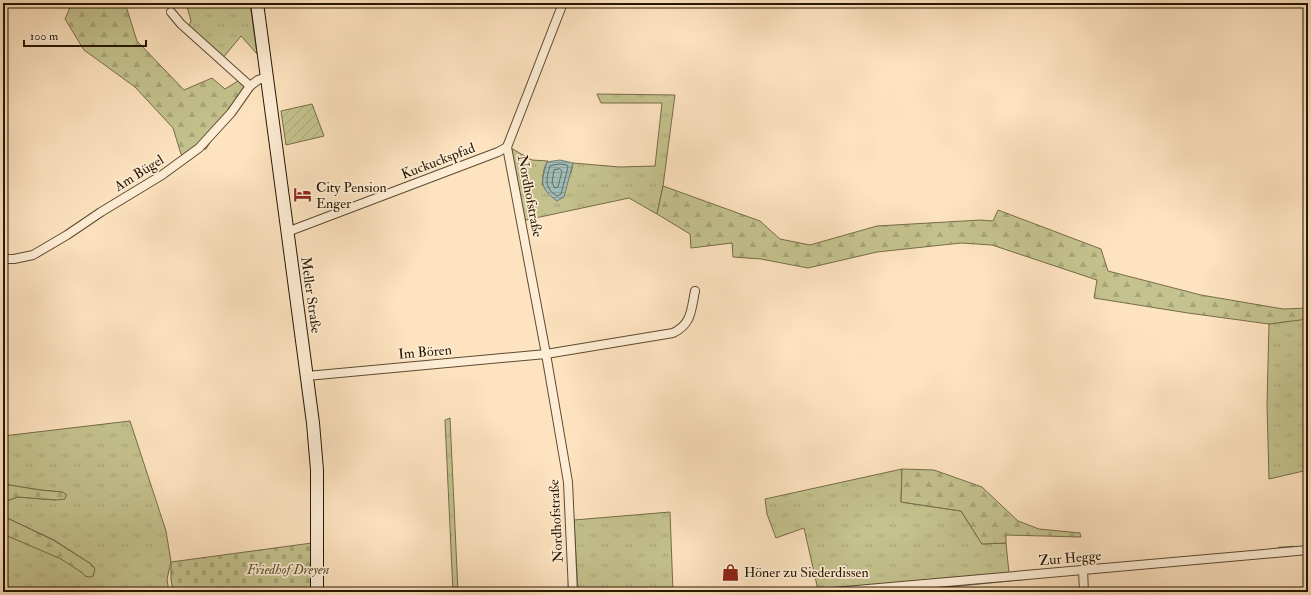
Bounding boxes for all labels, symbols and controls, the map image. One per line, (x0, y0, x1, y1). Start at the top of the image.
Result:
scale bar (24, 22, 146, 48)
text: 100 m (30, 29, 59, 44)
street label: Kuckuckspfad (399, 139, 478, 184)
street label: Am Bügel (110, 151, 167, 195)
street label: Nordhofstraße (514, 153, 546, 239)
place label: City Pension Enger (316, 179, 387, 212)
hotel icon: City Pension Enger (293, 185, 313, 205)
street label: Meller Straße (297, 256, 325, 334)
street label: Im Bören (398, 341, 452, 363)
street label: Nordhofstraße (545, 479, 567, 563)
street label: Zur Hegge (1038, 547, 1102, 569)
park label: Friedhof Dreyen (246, 561, 330, 578)
shop icon: Höner zu Siederdissen (721, 562, 741, 582)
place label: Höner zu Siederdissen (744, 564, 869, 581)

